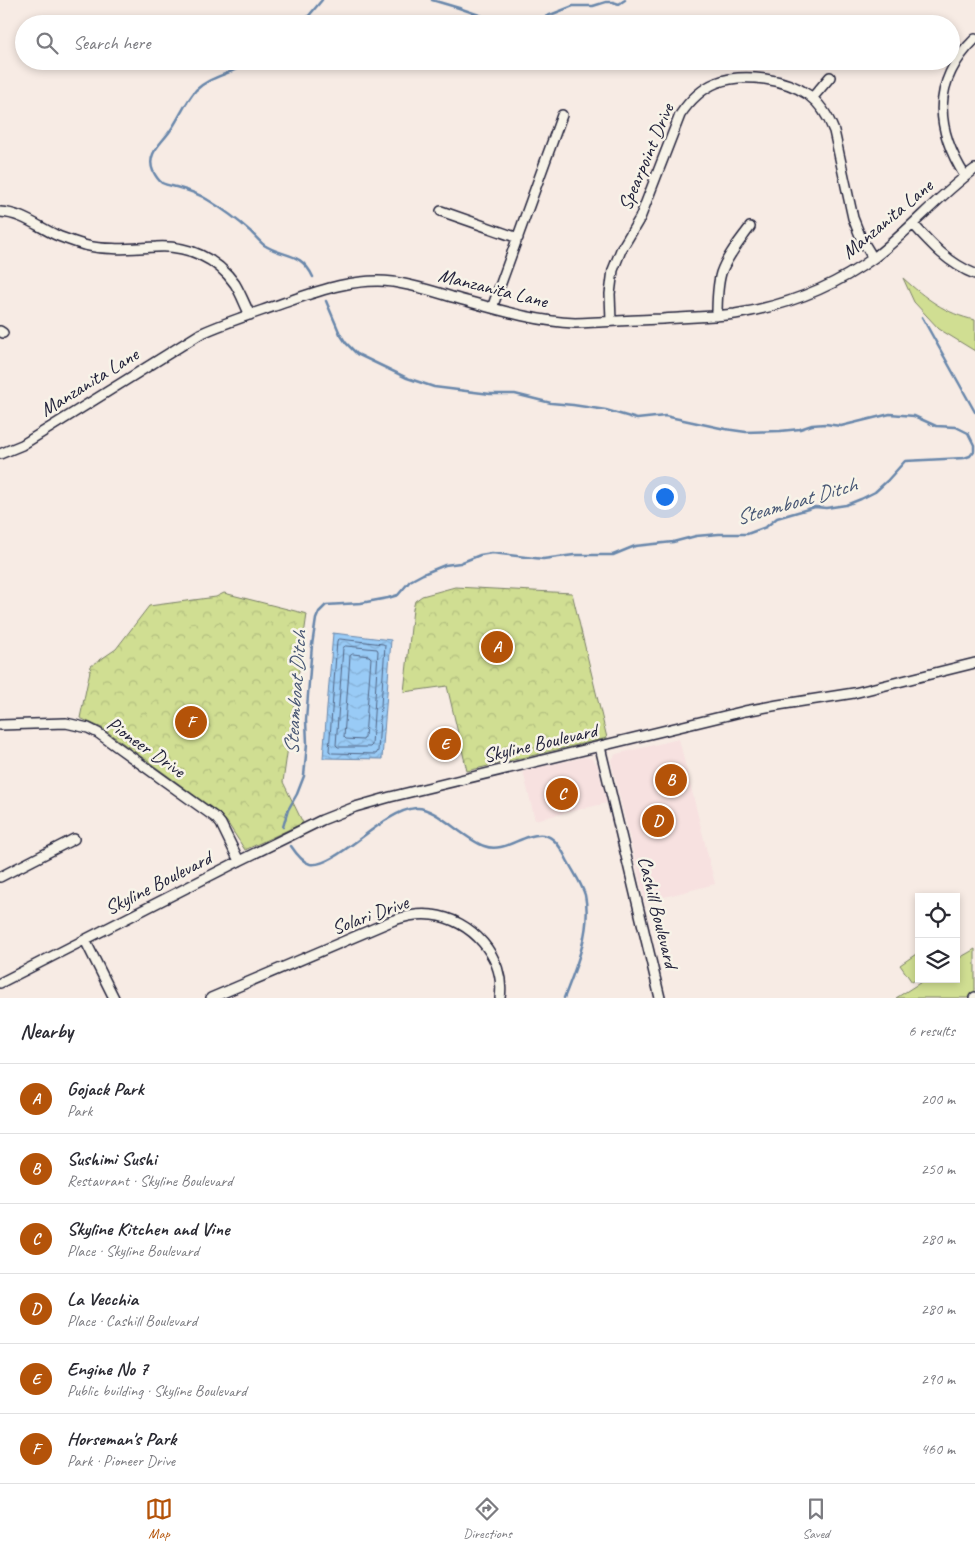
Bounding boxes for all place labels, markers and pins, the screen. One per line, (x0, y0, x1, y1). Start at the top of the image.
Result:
pin: A (481, 628, 513, 666)
pin: F (175, 703, 207, 741)
pin: E (429, 725, 461, 763)
pin: B (655, 761, 687, 799)
pin: C (546, 775, 578, 813)
pin: D (642, 802, 674, 840)

